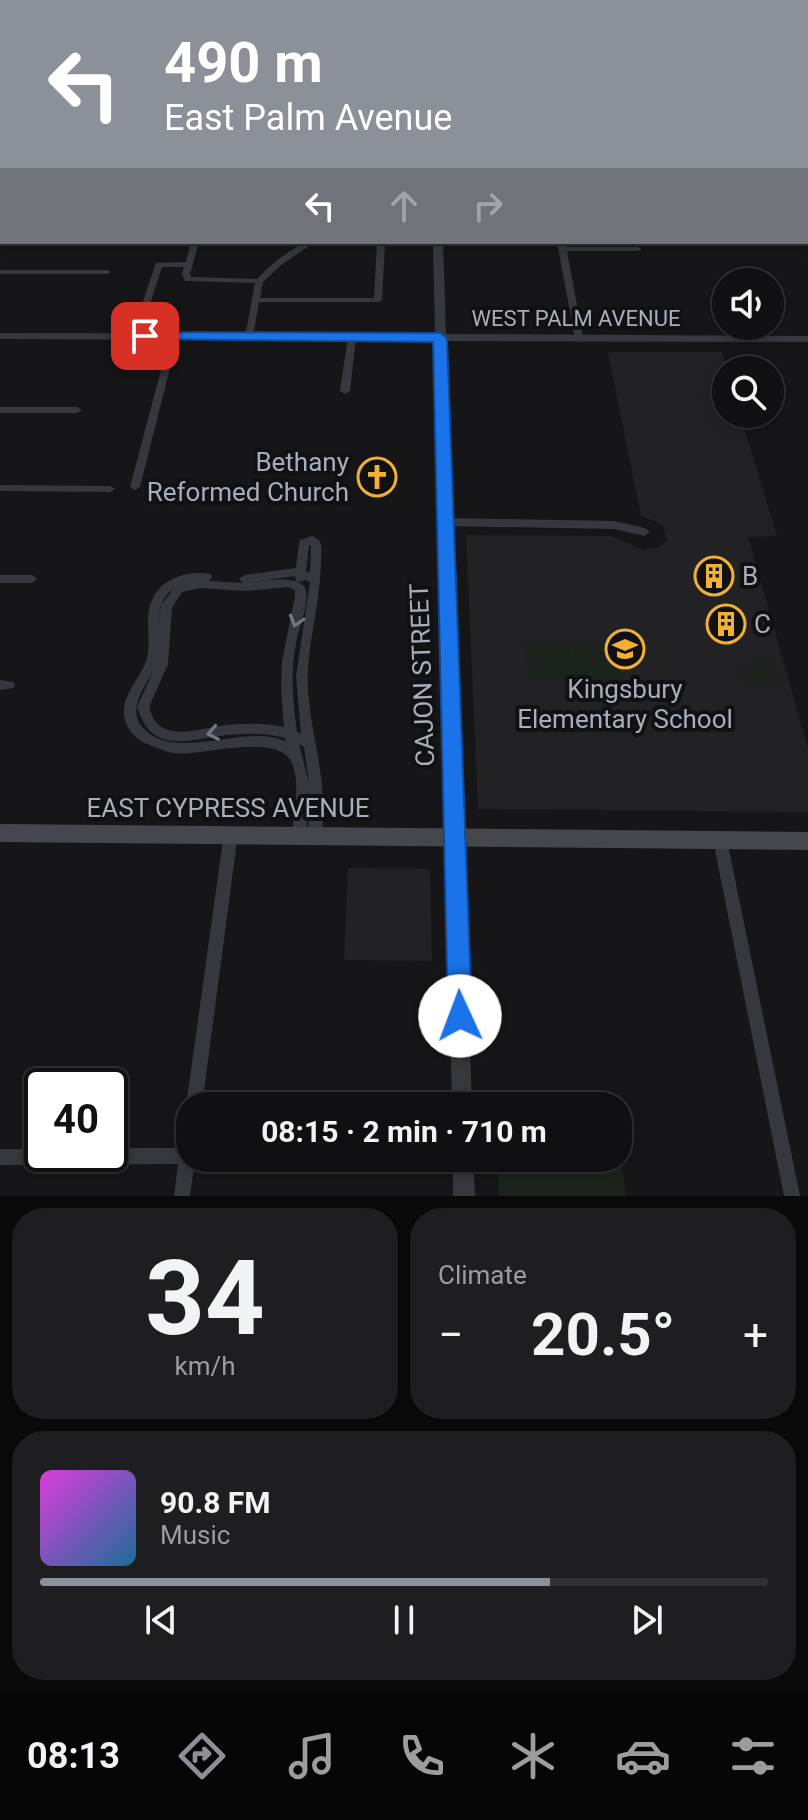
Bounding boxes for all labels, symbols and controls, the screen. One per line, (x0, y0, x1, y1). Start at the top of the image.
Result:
text: 490 m (164, 30, 323, 96)
icon: left (32, 32, 136, 136)
text: East Palm Avenue (164, 97, 452, 139)
icon: left (298, 184, 342, 228)
icon: ahead (382, 184, 426, 228)
icon: right (466, 184, 510, 228)
map controls (712, 268, 784, 428)
button: sound (712, 268, 784, 340)
pin (111, 302, 179, 370)
street label: WEST PALM AVENUE (472, 306, 680, 331)
icon: arrive (123, 314, 167, 358)
button: search (712, 356, 784, 428)
place label: Bethany Reformed Church (147, 447, 349, 507)
church icon: Bethany Reformed Church (356, 456, 398, 498)
building icon: B (693, 555, 735, 597)
place label: B (742, 561, 758, 591)
street label: CAJON STREET (404, 583, 440, 767)
building icon: C (705, 603, 747, 645)
place label: C (754, 609, 771, 639)
one-way arrow (289, 614, 305, 628)
school or university icon: Kingsbury Elementary School (604, 628, 646, 670)
place label: Kingsbury Elementary School (517, 674, 733, 734)
one-way arrow (207, 724, 220, 741)
street label: EAST CYPRESS AVENUE (86, 793, 370, 823)
position arrow (418, 974, 502, 1058)
speed limit sign: 40 (24, 1068, 128, 1172)
text: 08:15 · 2 min · 710 m (261, 1114, 547, 1149)
text: 34 (145, 1238, 265, 1359)
text: Climate (438, 1260, 527, 1290)
text: 20.5° (531, 1299, 675, 1370)
text: − (438, 1309, 463, 1361)
text: + (743, 1309, 768, 1361)
text: km/h (174, 1351, 236, 1381)
text: 90.8 FM (160, 1485, 271, 1520)
text: Music (160, 1520, 230, 1550)
icon: previous (139, 1598, 183, 1642)
icon: pause (382, 1598, 426, 1642)
icon: next (625, 1598, 669, 1642)
icon: directions (174, 1728, 230, 1784)
icon: music (284, 1728, 340, 1784)
icon: phone (394, 1728, 450, 1784)
icon: climate (505, 1728, 561, 1784)
icon: car (615, 1728, 671, 1784)
icon: filters (725, 1728, 781, 1784)
text: 08:13 (27, 1735, 120, 1777)

